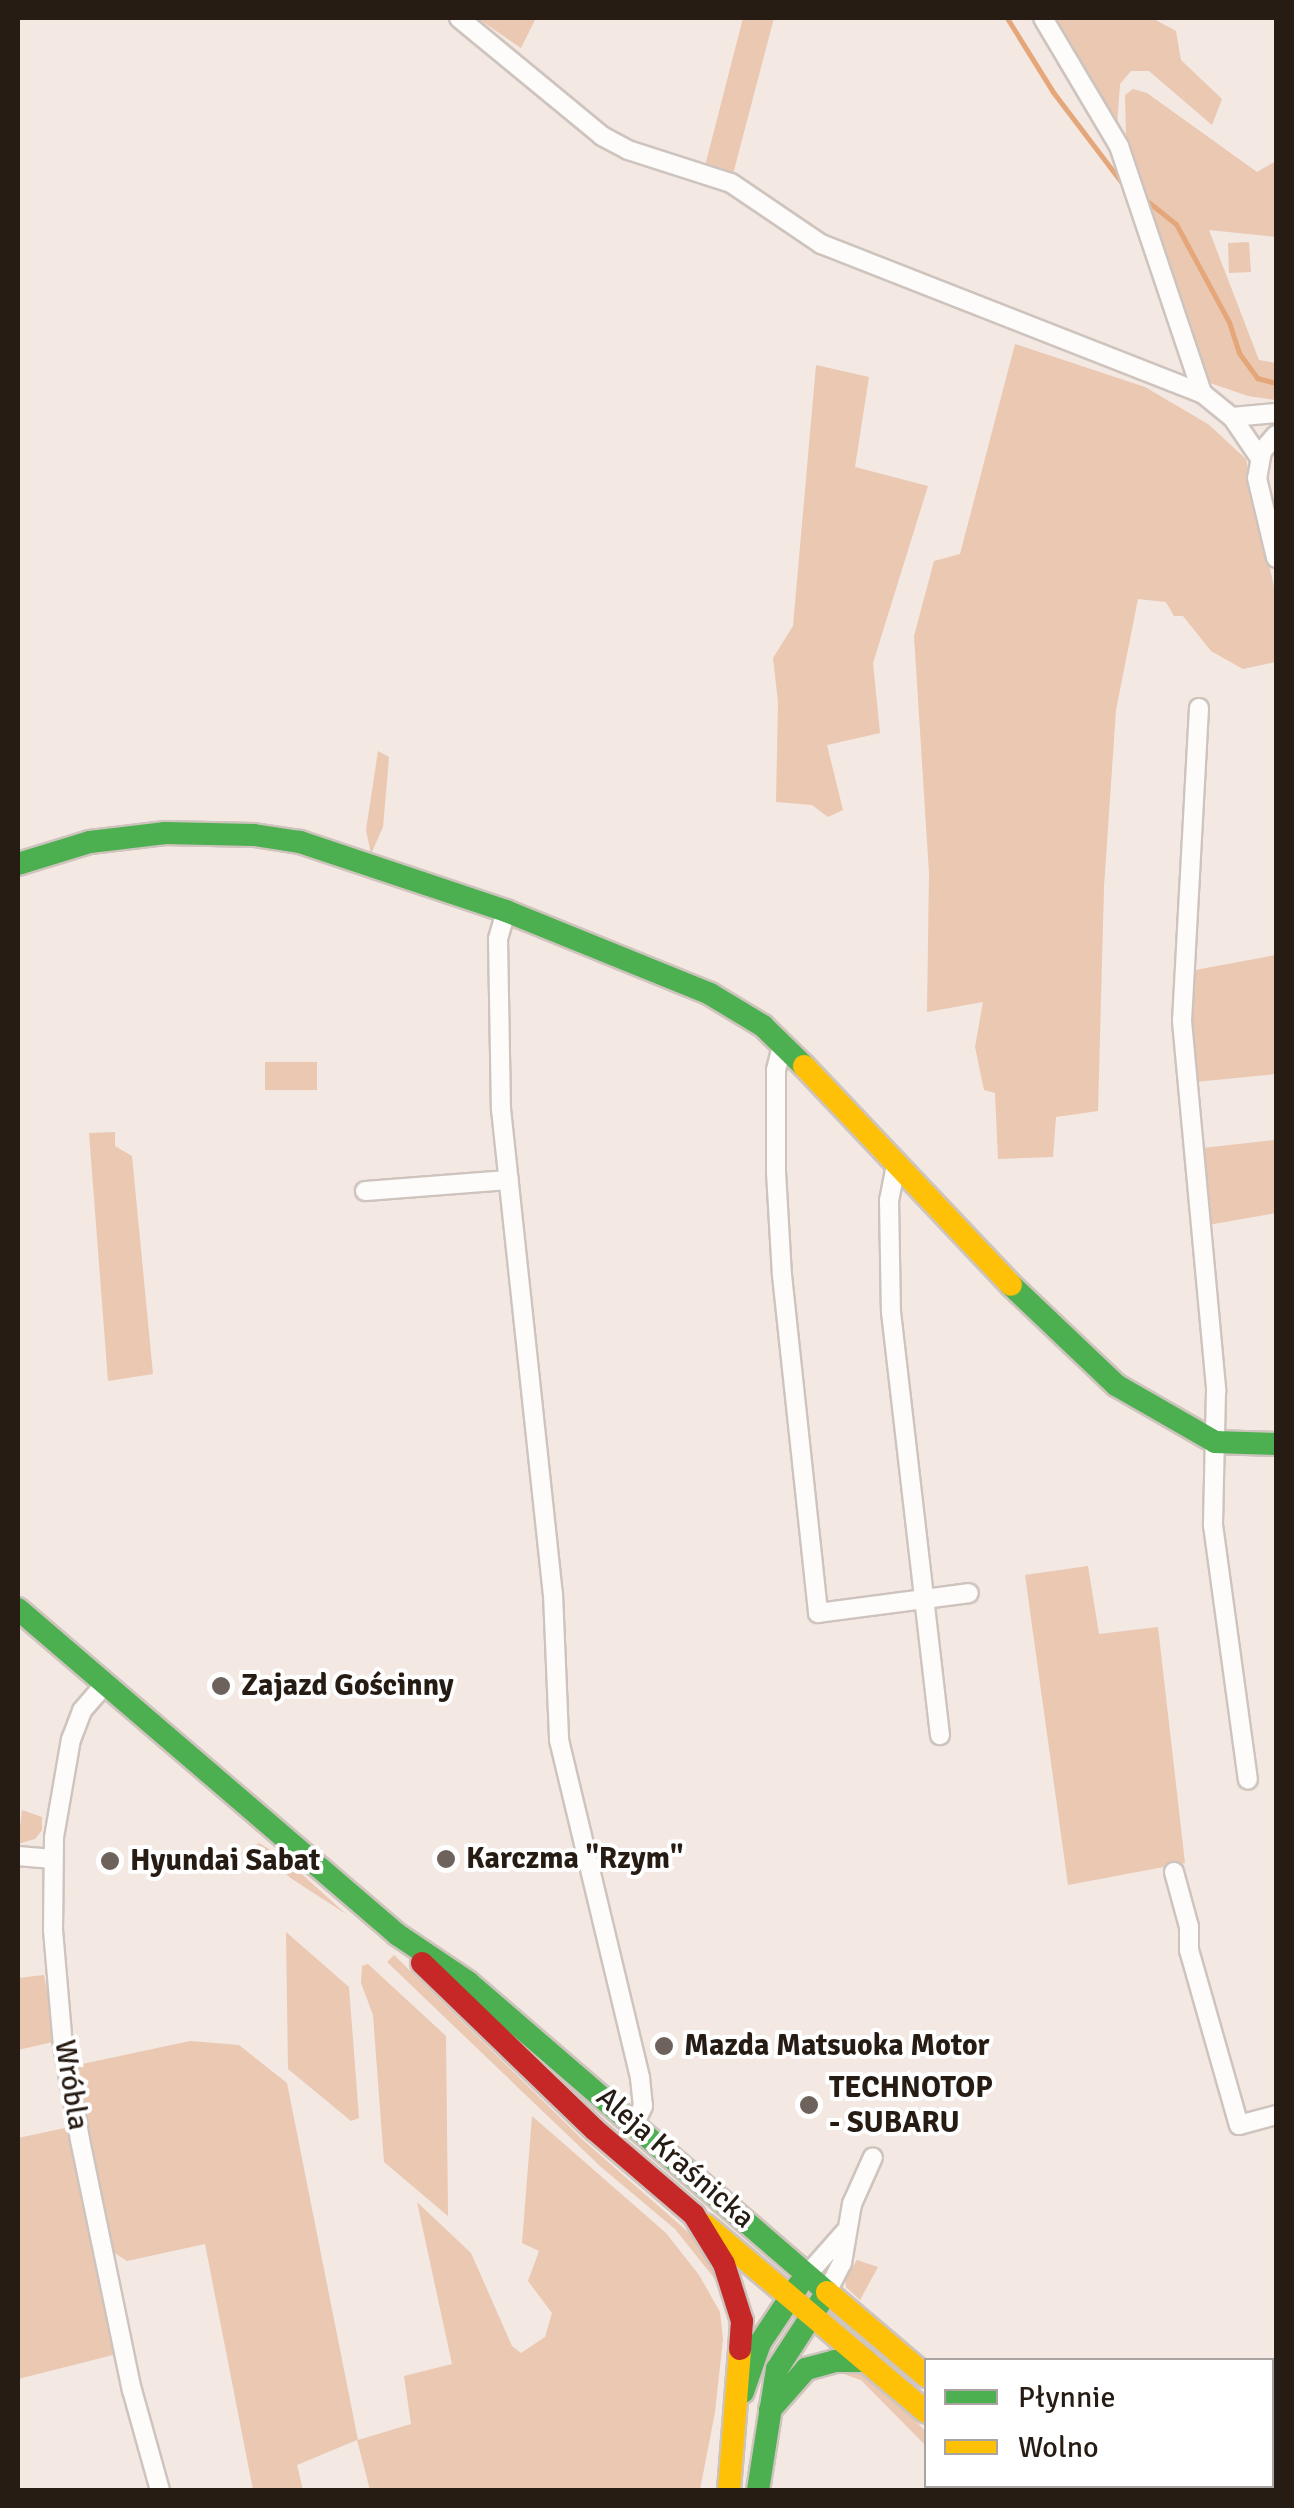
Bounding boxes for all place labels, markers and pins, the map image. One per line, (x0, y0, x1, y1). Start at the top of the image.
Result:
place label: Zajazd Gościnny (241, 1668, 454, 1704)
marker: Zajazd Gościnny (210, 1675, 232, 1697)
place label: Karczma "Rzym" (466, 1841, 683, 1877)
place label: Hyundai Sabat (130, 1843, 320, 1879)
marker: Karczma "Rzym" (435, 1848, 457, 1870)
marker: Hyundai Sabat (99, 1850, 121, 1872)
place label: Mazda Matsuoka Motor (684, 2028, 990, 2064)
marker: Mazda Matsuoka Motor (653, 2035, 675, 2057)
place label: TECHNOTOP - SUBARU (829, 2070, 993, 2140)
marker: TECHNOTOP - SUBARU (798, 2094, 820, 2116)

